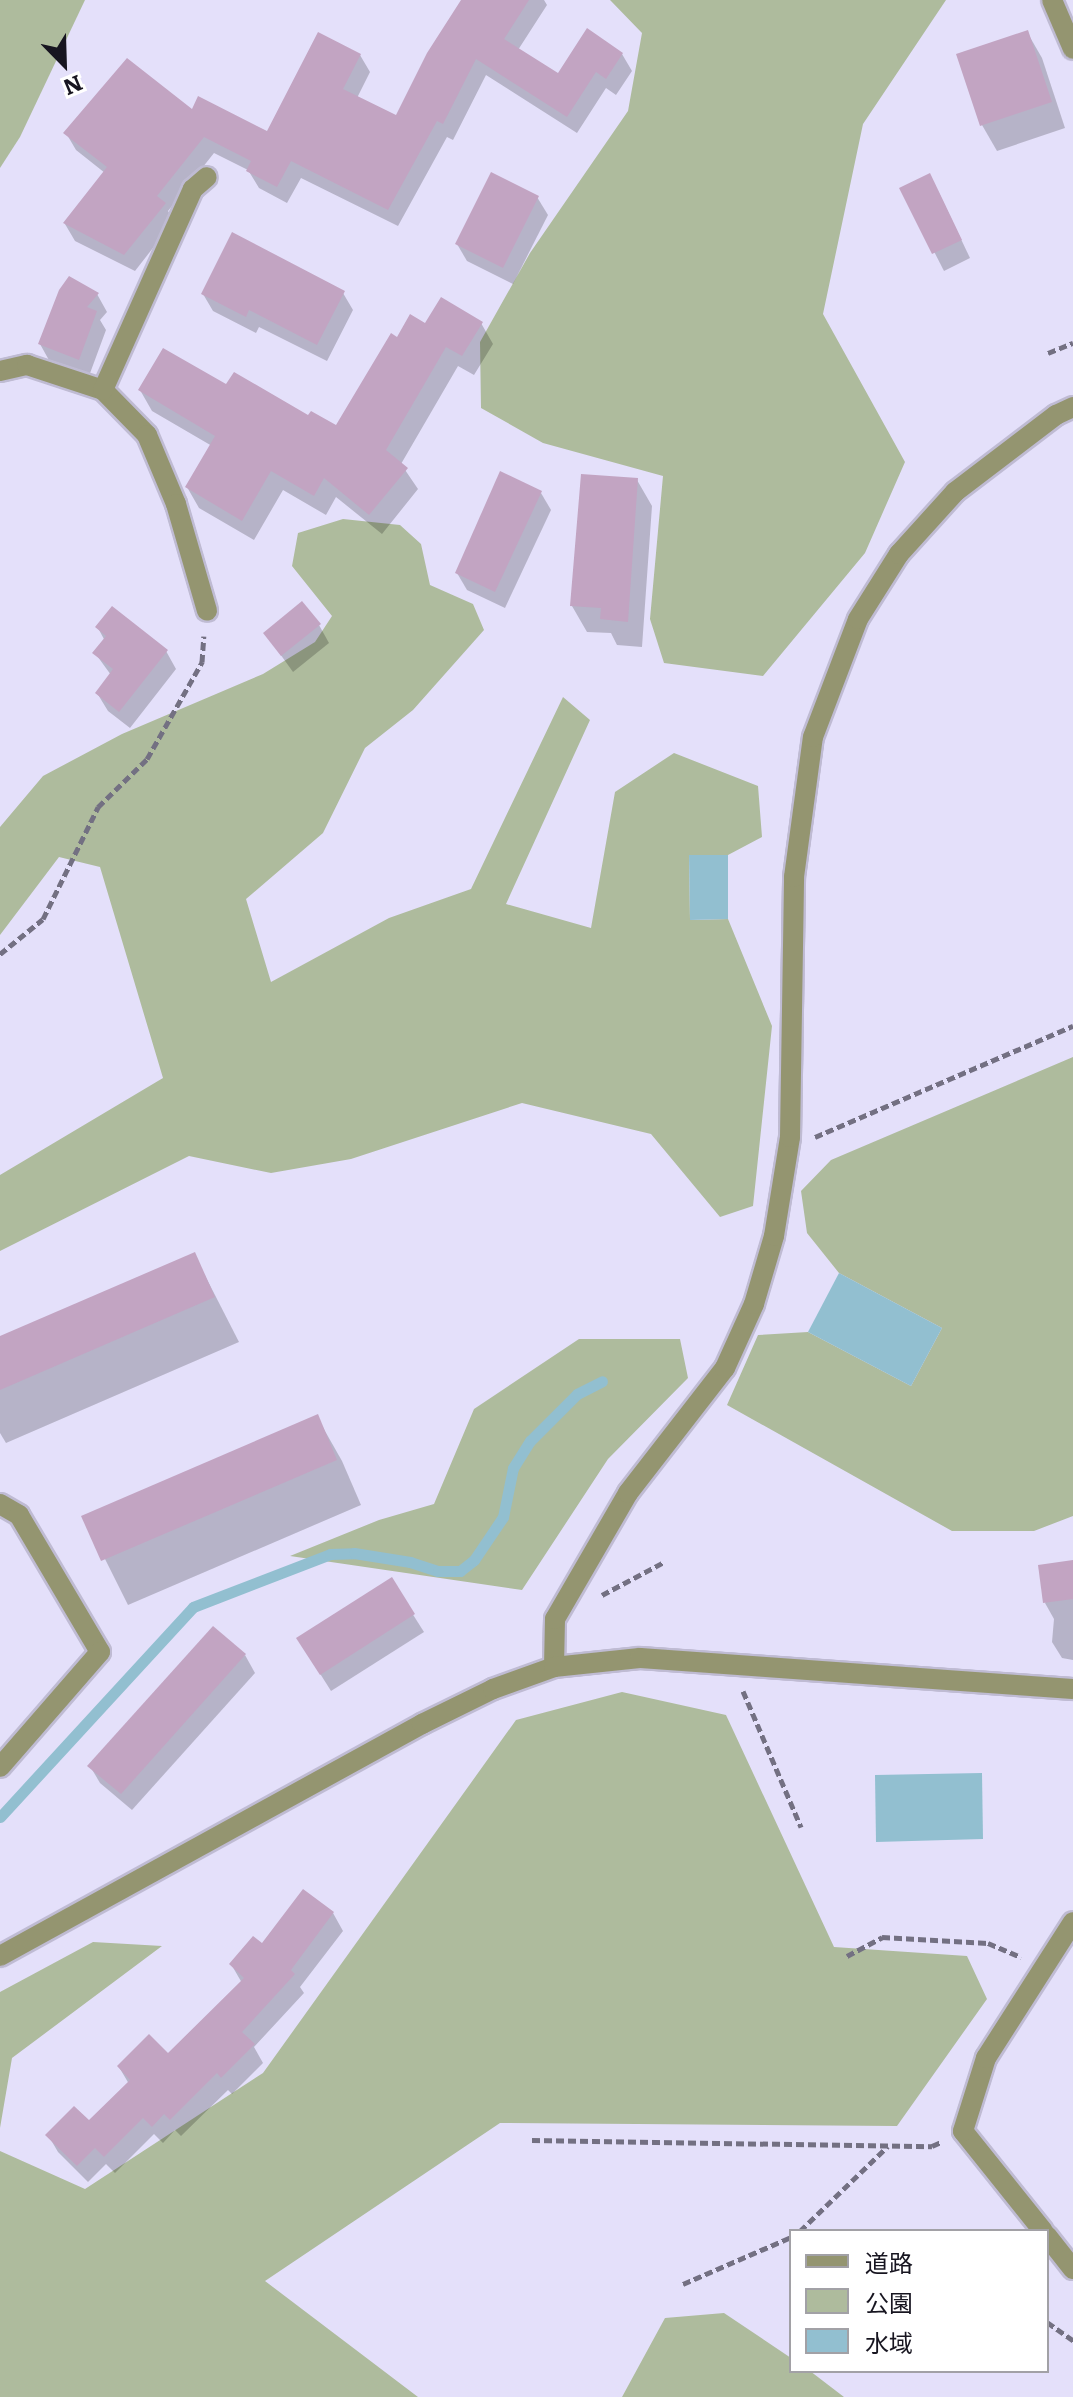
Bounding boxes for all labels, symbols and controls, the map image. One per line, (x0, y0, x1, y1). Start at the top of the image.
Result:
north arrow (24, 24, 104, 104)
text: N (59, 68, 89, 105)
legend (789, 2229, 1049, 2373)
text: 道路 (865, 2244, 913, 2279)
text: 公園 (865, 2284, 913, 2319)
text: 水域 (865, 2324, 913, 2359)

